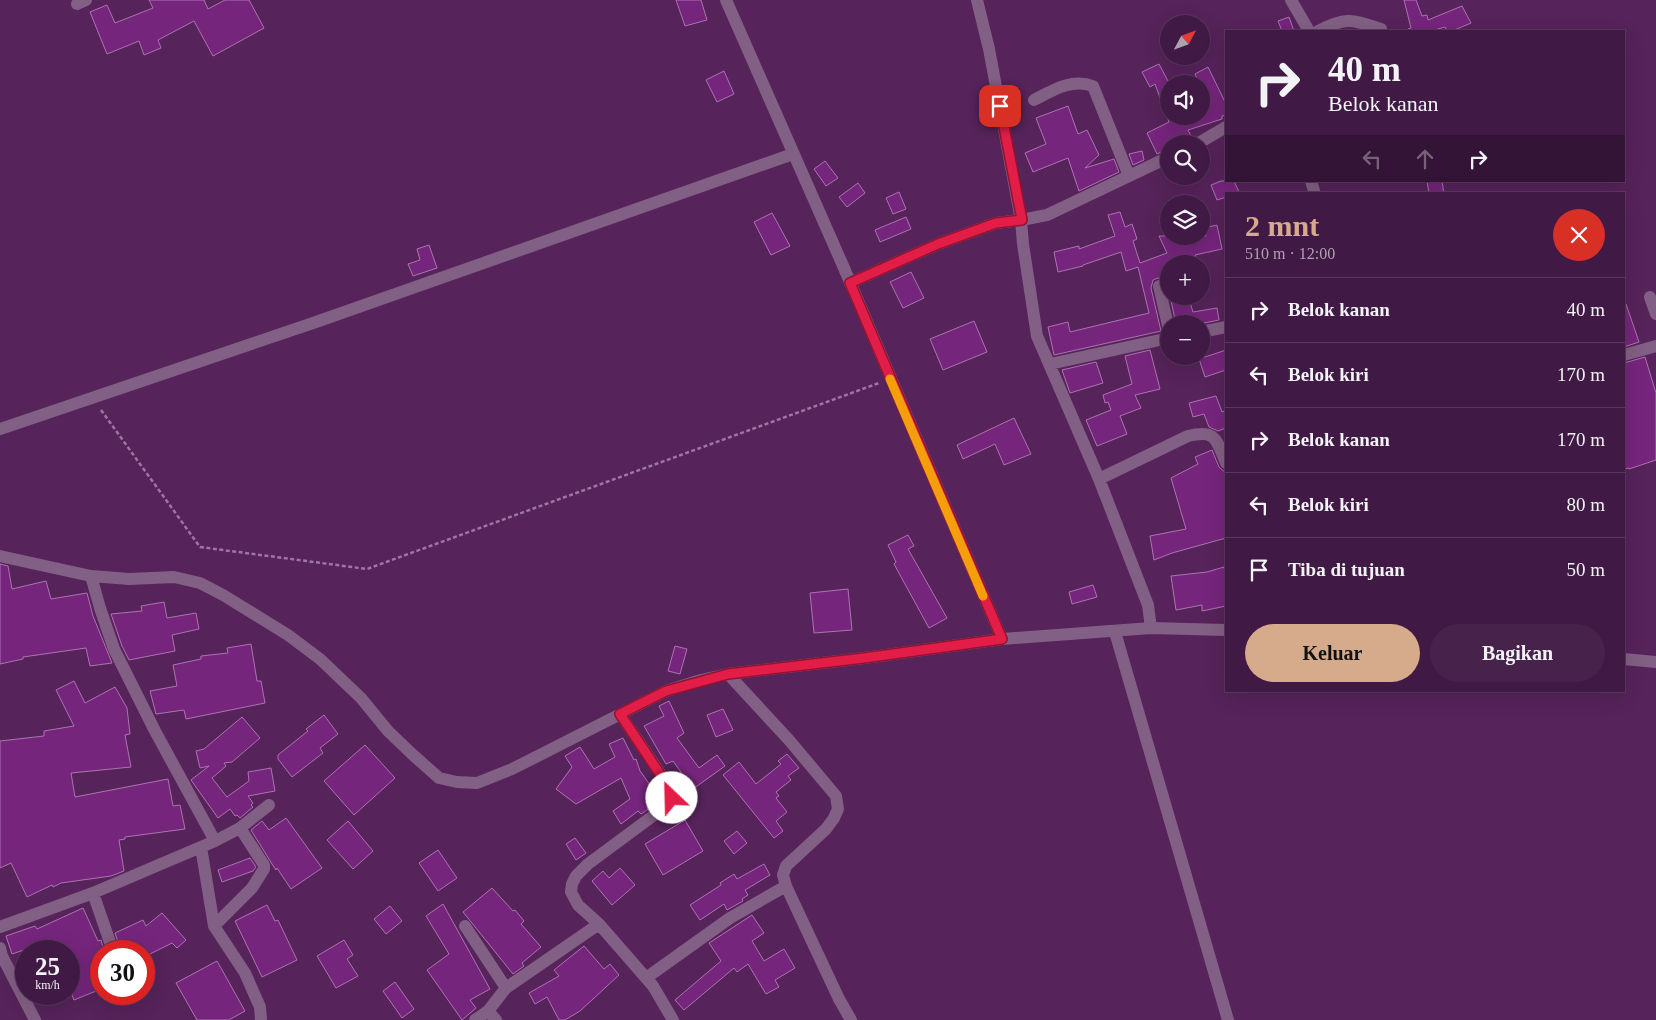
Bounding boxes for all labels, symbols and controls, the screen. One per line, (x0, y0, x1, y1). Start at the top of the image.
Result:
north arrow (1160, 15, 1210, 65)
map controls (1160, 15, 1210, 365)
icon: right (1245, 50, 1310, 115)
text: 40 m (1328, 50, 1401, 89)
button: sound (1160, 75, 1210, 125)
pin (979, 85, 1021, 127)
text: Belok kanan (1328, 91, 1439, 116)
icon: arrive (986, 92, 1014, 120)
button: search (1160, 135, 1210, 185)
icon: left (1358, 145, 1386, 173)
icon: ahead (1411, 145, 1439, 173)
icon: right (1464, 145, 1492, 173)
button: layers (1160, 195, 1210, 245)
text: 2 mnt (1245, 209, 1319, 242)
button: close (1553, 209, 1605, 261)
text: 510 m · 12:00 (1245, 245, 1335, 262)
button: + (1160, 255, 1210, 305)
icon: right (1245, 296, 1273, 324)
text: Belok kanan (1288, 299, 1390, 320)
text: 40 m (1566, 299, 1605, 320)
button: − (1160, 315, 1210, 365)
icon: left (1245, 361, 1273, 389)
text: Belok kiri (1288, 364, 1369, 385)
text: 170 m (1557, 364, 1605, 385)
icon: right (1245, 426, 1273, 454)
text: Belok kanan (1288, 429, 1390, 450)
text: 170 m (1557, 429, 1605, 450)
icon: left (1245, 491, 1273, 519)
text: Belok kiri (1288, 494, 1369, 515)
text: 80 m (1566, 494, 1605, 515)
icon: arrive (1245, 556, 1273, 584)
text: Tiba di tujuan (1288, 559, 1405, 580)
text: 50 m (1566, 559, 1605, 580)
button: Keluar (1245, 624, 1420, 682)
button: Bagikan (1430, 624, 1605, 682)
position arrow (645, 771, 697, 823)
speed limit sign: 30 (90, 940, 155, 1005)
text: 25 (35, 953, 60, 980)
text: km/h (35, 978, 60, 992)

